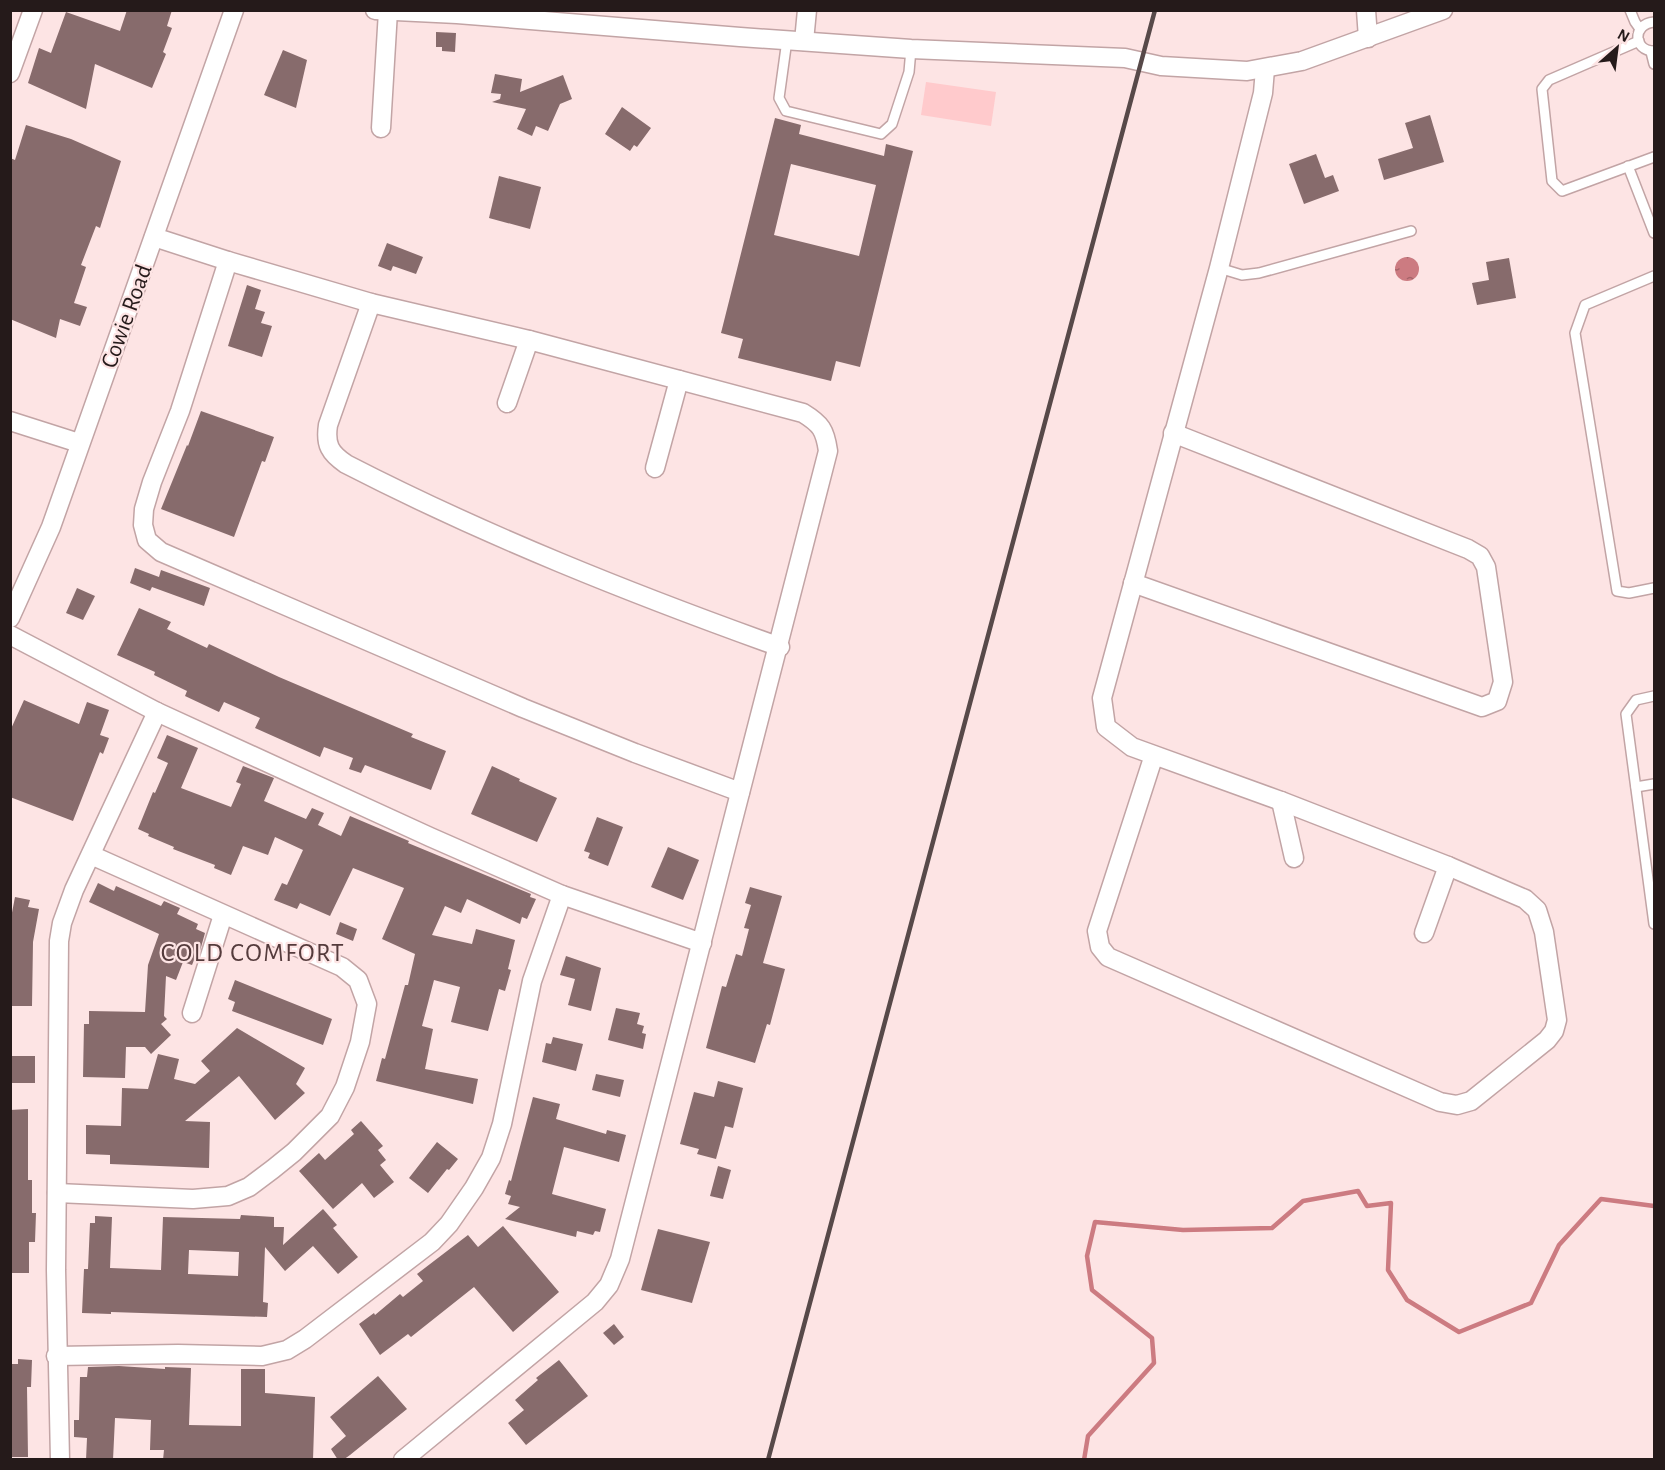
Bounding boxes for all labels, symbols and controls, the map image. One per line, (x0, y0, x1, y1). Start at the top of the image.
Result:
north arrow (1587, 18, 1647, 78)
text: N (1615, 26, 1632, 45)
street label: Cowie Road (97, 261, 157, 371)
district label: COLD COMFORT (161, 940, 345, 966)

